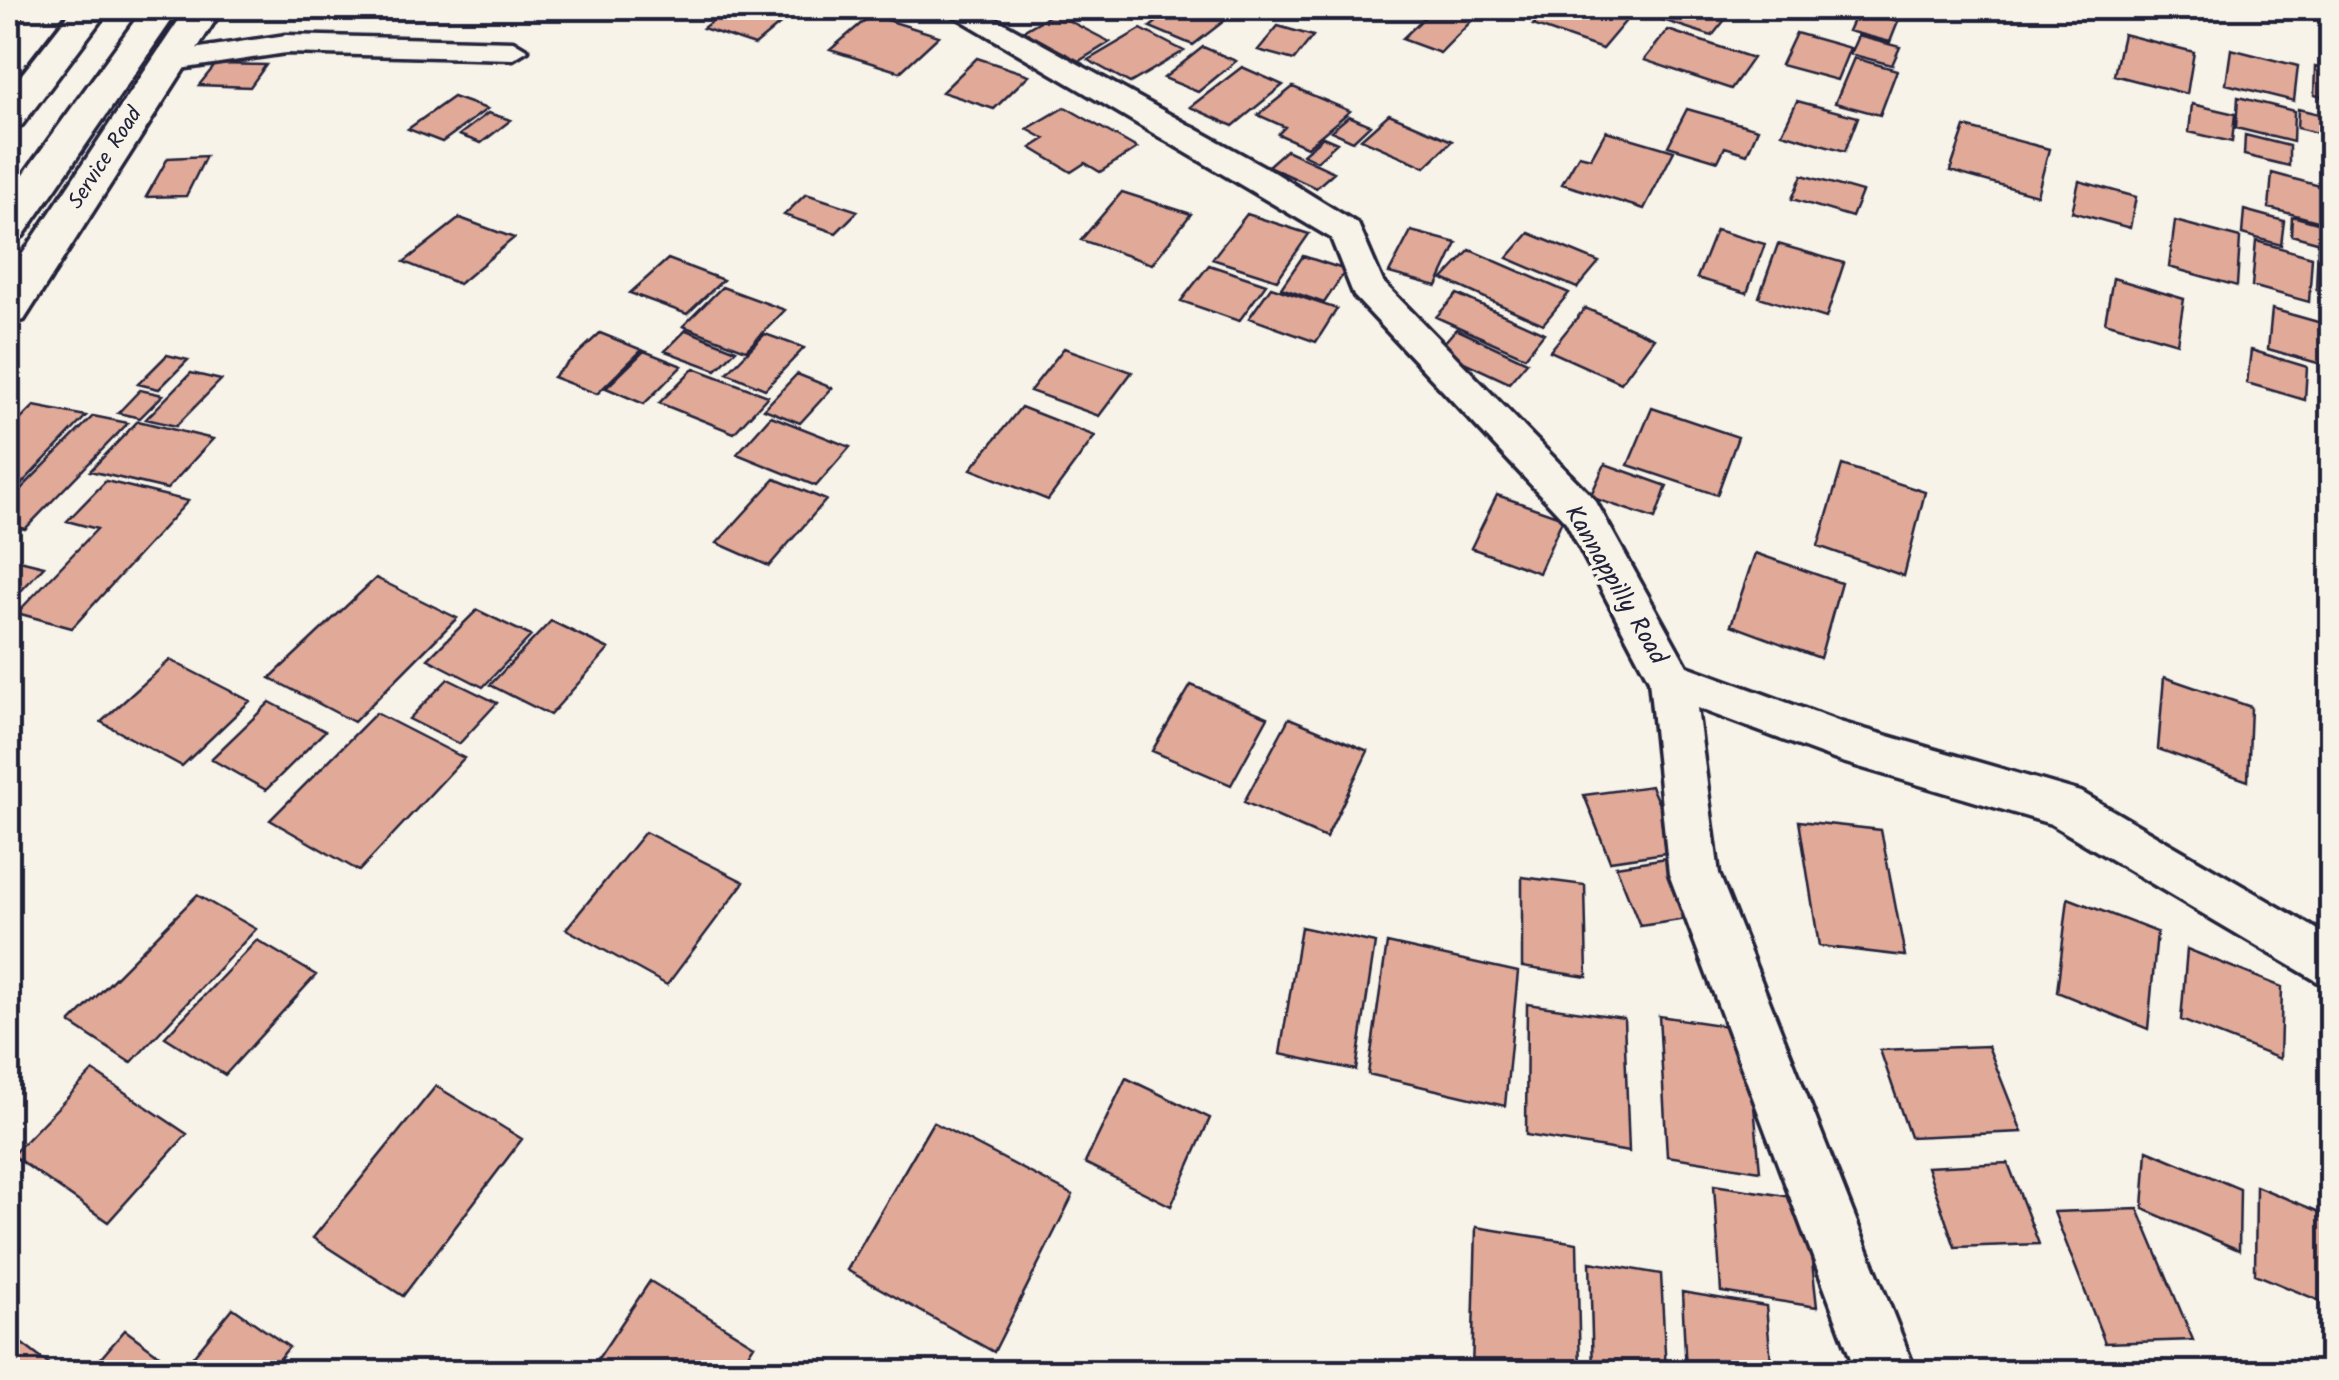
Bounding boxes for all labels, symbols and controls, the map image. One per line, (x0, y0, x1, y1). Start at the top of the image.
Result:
street label: Service Road (60, 99, 153, 217)
street label: Kannappilly Road (1553, 498, 1678, 674)

